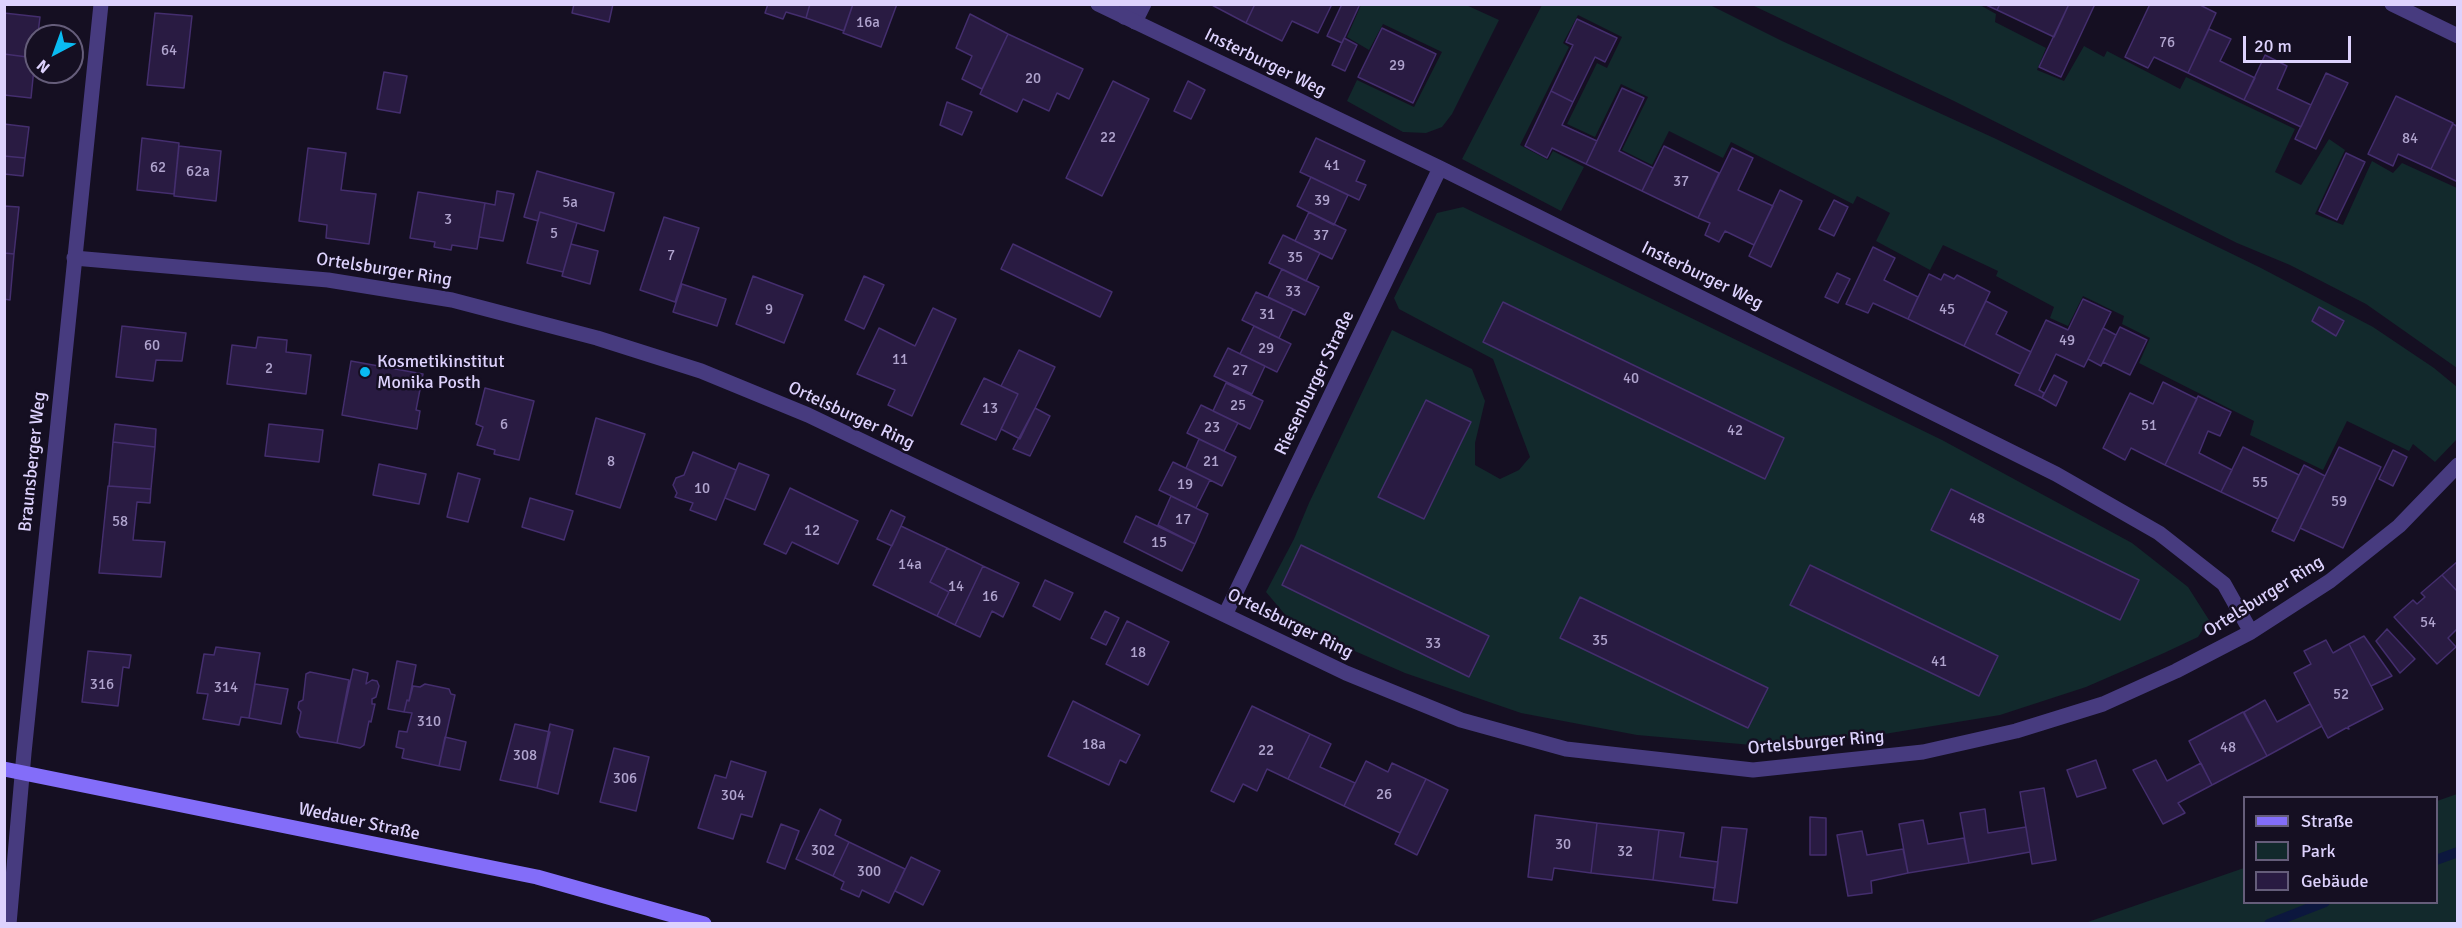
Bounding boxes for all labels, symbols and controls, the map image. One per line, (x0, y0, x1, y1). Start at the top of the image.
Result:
house number: 16a (856, 14, 880, 32)
north arrow (24, 24, 84, 84)
street label: Insterburger Weg (1201, 24, 1329, 102)
scale bar (2246, 24, 2354, 62)
house number: 76 (2159, 34, 2175, 52)
text: 20 m (2254, 35, 2292, 57)
house number: 64 (161, 42, 177, 60)
text: N (33, 55, 54, 77)
house number: 29 (1389, 57, 1405, 75)
house number: 20 (1025, 70, 1041, 88)
house number: 22 (1100, 129, 1116, 147)
house number: 84 (2402, 130, 2418, 148)
house number: 41 (1324, 157, 1340, 175)
house number: 62 (150, 159, 166, 177)
house number: 62a (186, 163, 210, 181)
house number: 37 (1673, 173, 1689, 191)
house number: 39 (1314, 192, 1330, 210)
house number: 5a (562, 194, 578, 212)
house number: 3 (444, 211, 452, 229)
house number: 5 (550, 225, 558, 243)
house number: 37 (1313, 227, 1329, 245)
street label: Insterburger Weg (1638, 237, 1766, 315)
house number: 7 (667, 247, 675, 265)
street label: Ortelsburger Ring (315, 249, 453, 291)
house number: 35 (1287, 249, 1303, 267)
house number: 33 (1285, 283, 1301, 301)
house number: 9 (765, 301, 773, 319)
house number: 45 (1939, 301, 1955, 319)
house number: 31 (1259, 306, 1275, 324)
street label: Riesenburger Straße (1271, 307, 1359, 459)
house number: 49 (2059, 332, 2075, 350)
house number: 60 (144, 337, 160, 355)
house number: 29 (1258, 340, 1274, 358)
place label: Kosmetikinstitut Monika Posth (377, 351, 504, 394)
house number: 11 (892, 351, 908, 369)
house number: 2 (265, 360, 273, 378)
house number: 27 (1232, 362, 1248, 380)
marker: Kosmetikinstitut Monika Posth (358, 365, 372, 379)
house number: 40 (1623, 370, 1639, 388)
street label: Ortelsburger Ring (784, 377, 918, 455)
street label: Braunsberger Weg (15, 391, 51, 533)
house number: 25 (1230, 397, 1246, 415)
house number: 13 (982, 400, 998, 418)
house number: 6 (500, 416, 508, 434)
house number: 51 (2141, 417, 2157, 435)
house number: 23 (1204, 419, 1220, 437)
house number: 42 (1727, 422, 1743, 440)
house number: 8 (607, 453, 615, 471)
house number: 21 (1203, 453, 1219, 471)
house number: 55 (2252, 474, 2268, 492)
house number: 19 (1177, 476, 1193, 494)
house number: 10 (694, 480, 710, 498)
house number: 59 (2331, 493, 2347, 511)
house number: 48 (1969, 510, 1985, 528)
house number: 17 (1175, 511, 1191, 529)
house number: 58 (112, 513, 128, 531)
house number: 12 (804, 522, 820, 540)
house number: 15 (1151, 534, 1167, 552)
street label: Ortelsburger Ring (2200, 552, 2328, 642)
house number: 14a (898, 556, 922, 574)
house number: 14 (948, 578, 964, 596)
street label: Ortelsburger Ring (1224, 584, 1356, 664)
house number: 16 (982, 588, 998, 606)
house number: 54 (2420, 614, 2436, 632)
house number: 35 (1592, 632, 1608, 650)
house number: 33 (1425, 635, 1441, 653)
house number: 18 (1130, 644, 1146, 662)
house number: 41 (1931, 653, 1947, 671)
house number: 316 (90, 676, 114, 694)
house number: 314 (214, 679, 238, 697)
house number: 52 (2333, 686, 2349, 704)
house number: 310 (417, 713, 441, 731)
street label: Ortelsburger Ring (1747, 726, 1885, 760)
house number: 18a (1082, 736, 1106, 754)
house number: 48 (2220, 739, 2236, 757)
house number: 22 (1258, 742, 1274, 760)
house number: 308 (513, 747, 537, 765)
house number: 306 (613, 770, 637, 788)
house number: 26 (1376, 786, 1392, 804)
house number: 304 (721, 787, 745, 805)
legend (2243, 796, 2438, 904)
street label: Wedauer Straße (296, 799, 422, 845)
text: Straße (2301, 810, 2353, 832)
house number: 30 (1555, 836, 1571, 854)
text: Park (2301, 840, 2336, 862)
house number: 302 (811, 842, 835, 860)
house number: 32 (1617, 843, 1633, 861)
house number: 300 (857, 863, 881, 881)
text: Gebäude (2301, 870, 2369, 892)

